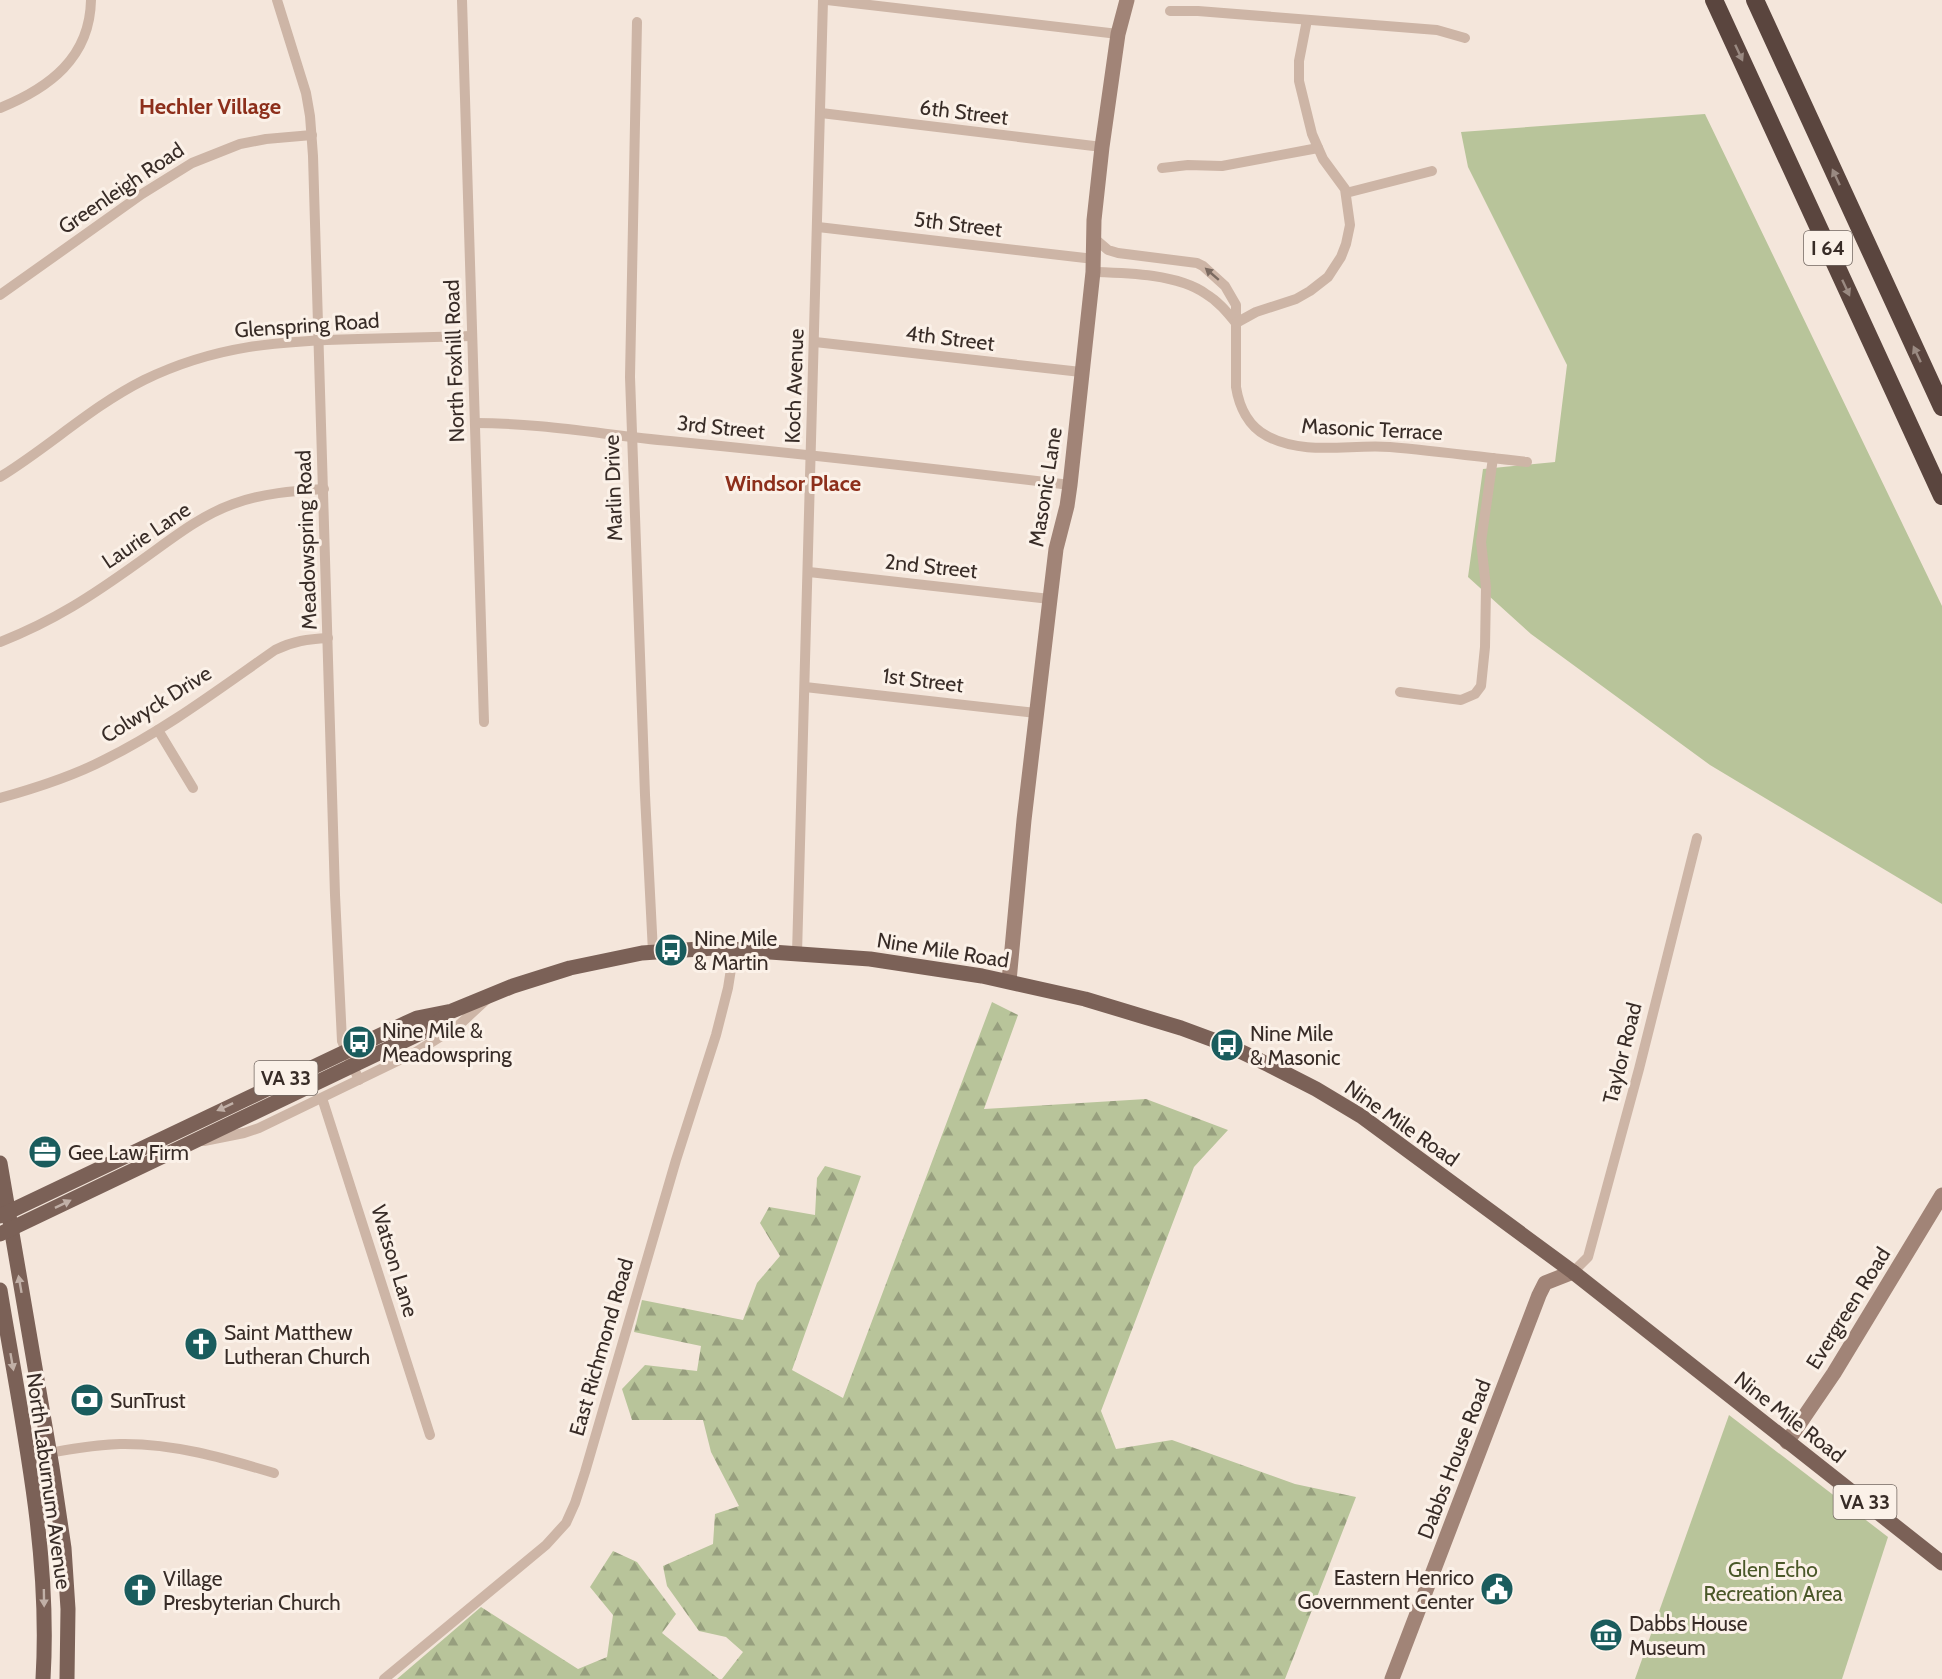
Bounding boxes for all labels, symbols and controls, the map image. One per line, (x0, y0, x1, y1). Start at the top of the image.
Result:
one-way arrow (1734, 45, 1743, 62)
district label: Hechler Village (139, 93, 281, 120)
street label: 6th Street (918, 94, 1010, 130)
street label: Greenleigh Road (54, 137, 188, 239)
one-way arrow (1831, 168, 1841, 186)
street label: 5th Street (913, 206, 1003, 242)
road number: I 64 (1804, 231, 1852, 265)
one-way arrow (1205, 268, 1220, 281)
street label: North Foxhill Road (439, 279, 469, 443)
one-way arrow (1842, 279, 1851, 296)
street label: Glenspring Road (234, 307, 380, 343)
street label: 4th Street (904, 320, 996, 356)
street label: Koch Avenue (780, 328, 809, 444)
one-way arrow (1913, 346, 1922, 363)
street label: 3rd Street (676, 410, 766, 444)
street label: Masonic Terrace (1301, 413, 1443, 445)
street label: Masonic Lane (1023, 425, 1067, 549)
street label: Marlin Drive (599, 434, 627, 542)
street label: Meadowspring Road (290, 450, 322, 630)
district label: Windsor Place (725, 470, 861, 497)
street label: Laurie Lane (97, 496, 195, 574)
street label: 2nd Street (883, 549, 979, 583)
street label: Colwyck Drive (96, 660, 216, 748)
street label: 1st Street (881, 663, 965, 697)
place label: Nine Mile & Martin (694, 926, 777, 975)
street label: Nine Mile Road (875, 927, 1011, 973)
bus stop icon: Nine Mile & Martin (653, 932, 689, 968)
street label: Taylor Road (1597, 1000, 1647, 1106)
place label: Nine Mile & Meadowspring (382, 1018, 512, 1067)
place label: Nine Mile & Masonic (1250, 1021, 1341, 1070)
bus stop icon: Nine Mile & Meadowspring (341, 1024, 377, 1060)
bus stop icon: Nine Mile & Masonic (1209, 1027, 1245, 1063)
road number: VA 33 (254, 1061, 318, 1095)
street label: Nine Mile Road (1340, 1074, 1464, 1172)
one-way arrow (217, 1103, 234, 1112)
office icon: Gee Law Firm (27, 1134, 63, 1170)
place label: Gee Law Firm (68, 1140, 189, 1165)
one-way arrow (55, 1199, 72, 1208)
street label: Watson Lane (366, 1202, 424, 1320)
street label: Evergreen Road (1801, 1242, 1895, 1374)
street label: East Richmond Road (564, 1255, 638, 1439)
one-way arrow (15, 1275, 24, 1294)
place label: Saint Matthew Lutheran Church (224, 1320, 370, 1369)
church icon: Saint Matthew Lutheran Church (183, 1326, 219, 1362)
one-way arrow (8, 1353, 17, 1372)
street label: Nine Mile Road (1730, 1366, 1850, 1468)
street label: North Laburnum Avenue (21, 1371, 77, 1591)
street label: Dabbs House Road (1412, 1376, 1496, 1542)
bank icon: SunTrust (69, 1382, 105, 1418)
place label: SunTrust (110, 1388, 186, 1413)
road number: VA 33 (1834, 1485, 1896, 1519)
park label: Glen Echo Recreation Area (1703, 1557, 1843, 1606)
place label: Eastern Henrico Government Center (1297, 1565, 1474, 1614)
place label: Village Presbyterian Church (163, 1566, 341, 1615)
public building icon: Eastern Henrico Government Center (1479, 1571, 1515, 1607)
church icon: Village Presbyterian Church (122, 1572, 158, 1608)
one-way arrow (40, 1589, 49, 1608)
place label: Dabbs House Museum (1629, 1611, 1748, 1660)
museum icon: Dabbs House Museum (1588, 1617, 1624, 1653)

